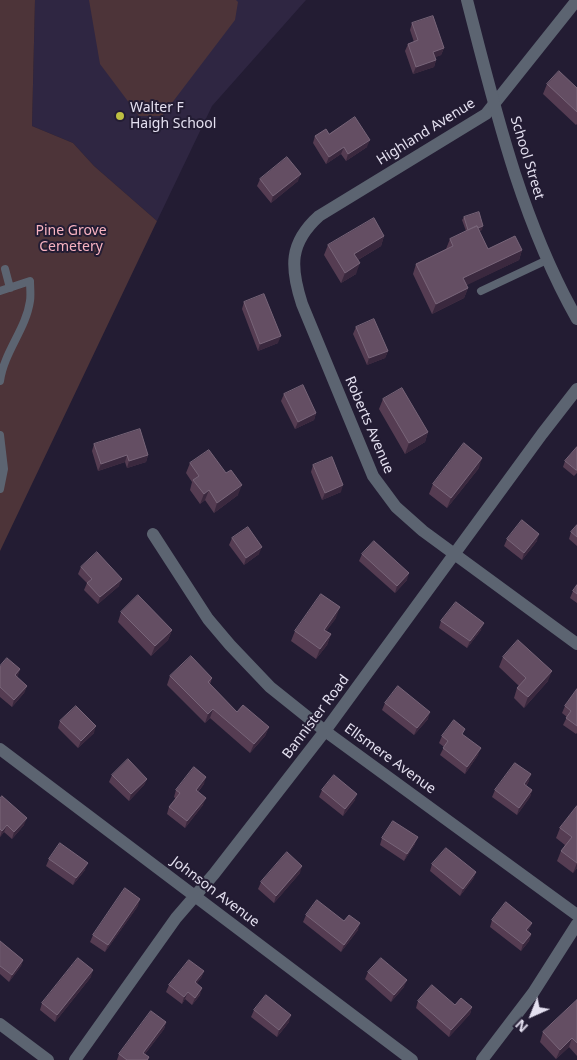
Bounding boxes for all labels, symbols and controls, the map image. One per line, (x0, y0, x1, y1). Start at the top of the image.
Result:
street label: Highland Avenue (374, 95, 478, 169)
place label: Walter F Haigh School (130, 100, 216, 132)
marker: Walter F Haigh School (114, 110, 126, 122)
street label: School Street (506, 114, 548, 202)
park label: Pine Grove Cemetery (35, 223, 107, 256)
street label: Roberts Avenue (341, 374, 397, 476)
street label: Bannister Road (279, 672, 353, 762)
street label: Ellsmere Avenue (341, 720, 439, 798)
street label: Johnson Avenue (168, 853, 262, 931)
north arrow (507, 990, 557, 1040)
text: N (511, 1015, 532, 1037)

